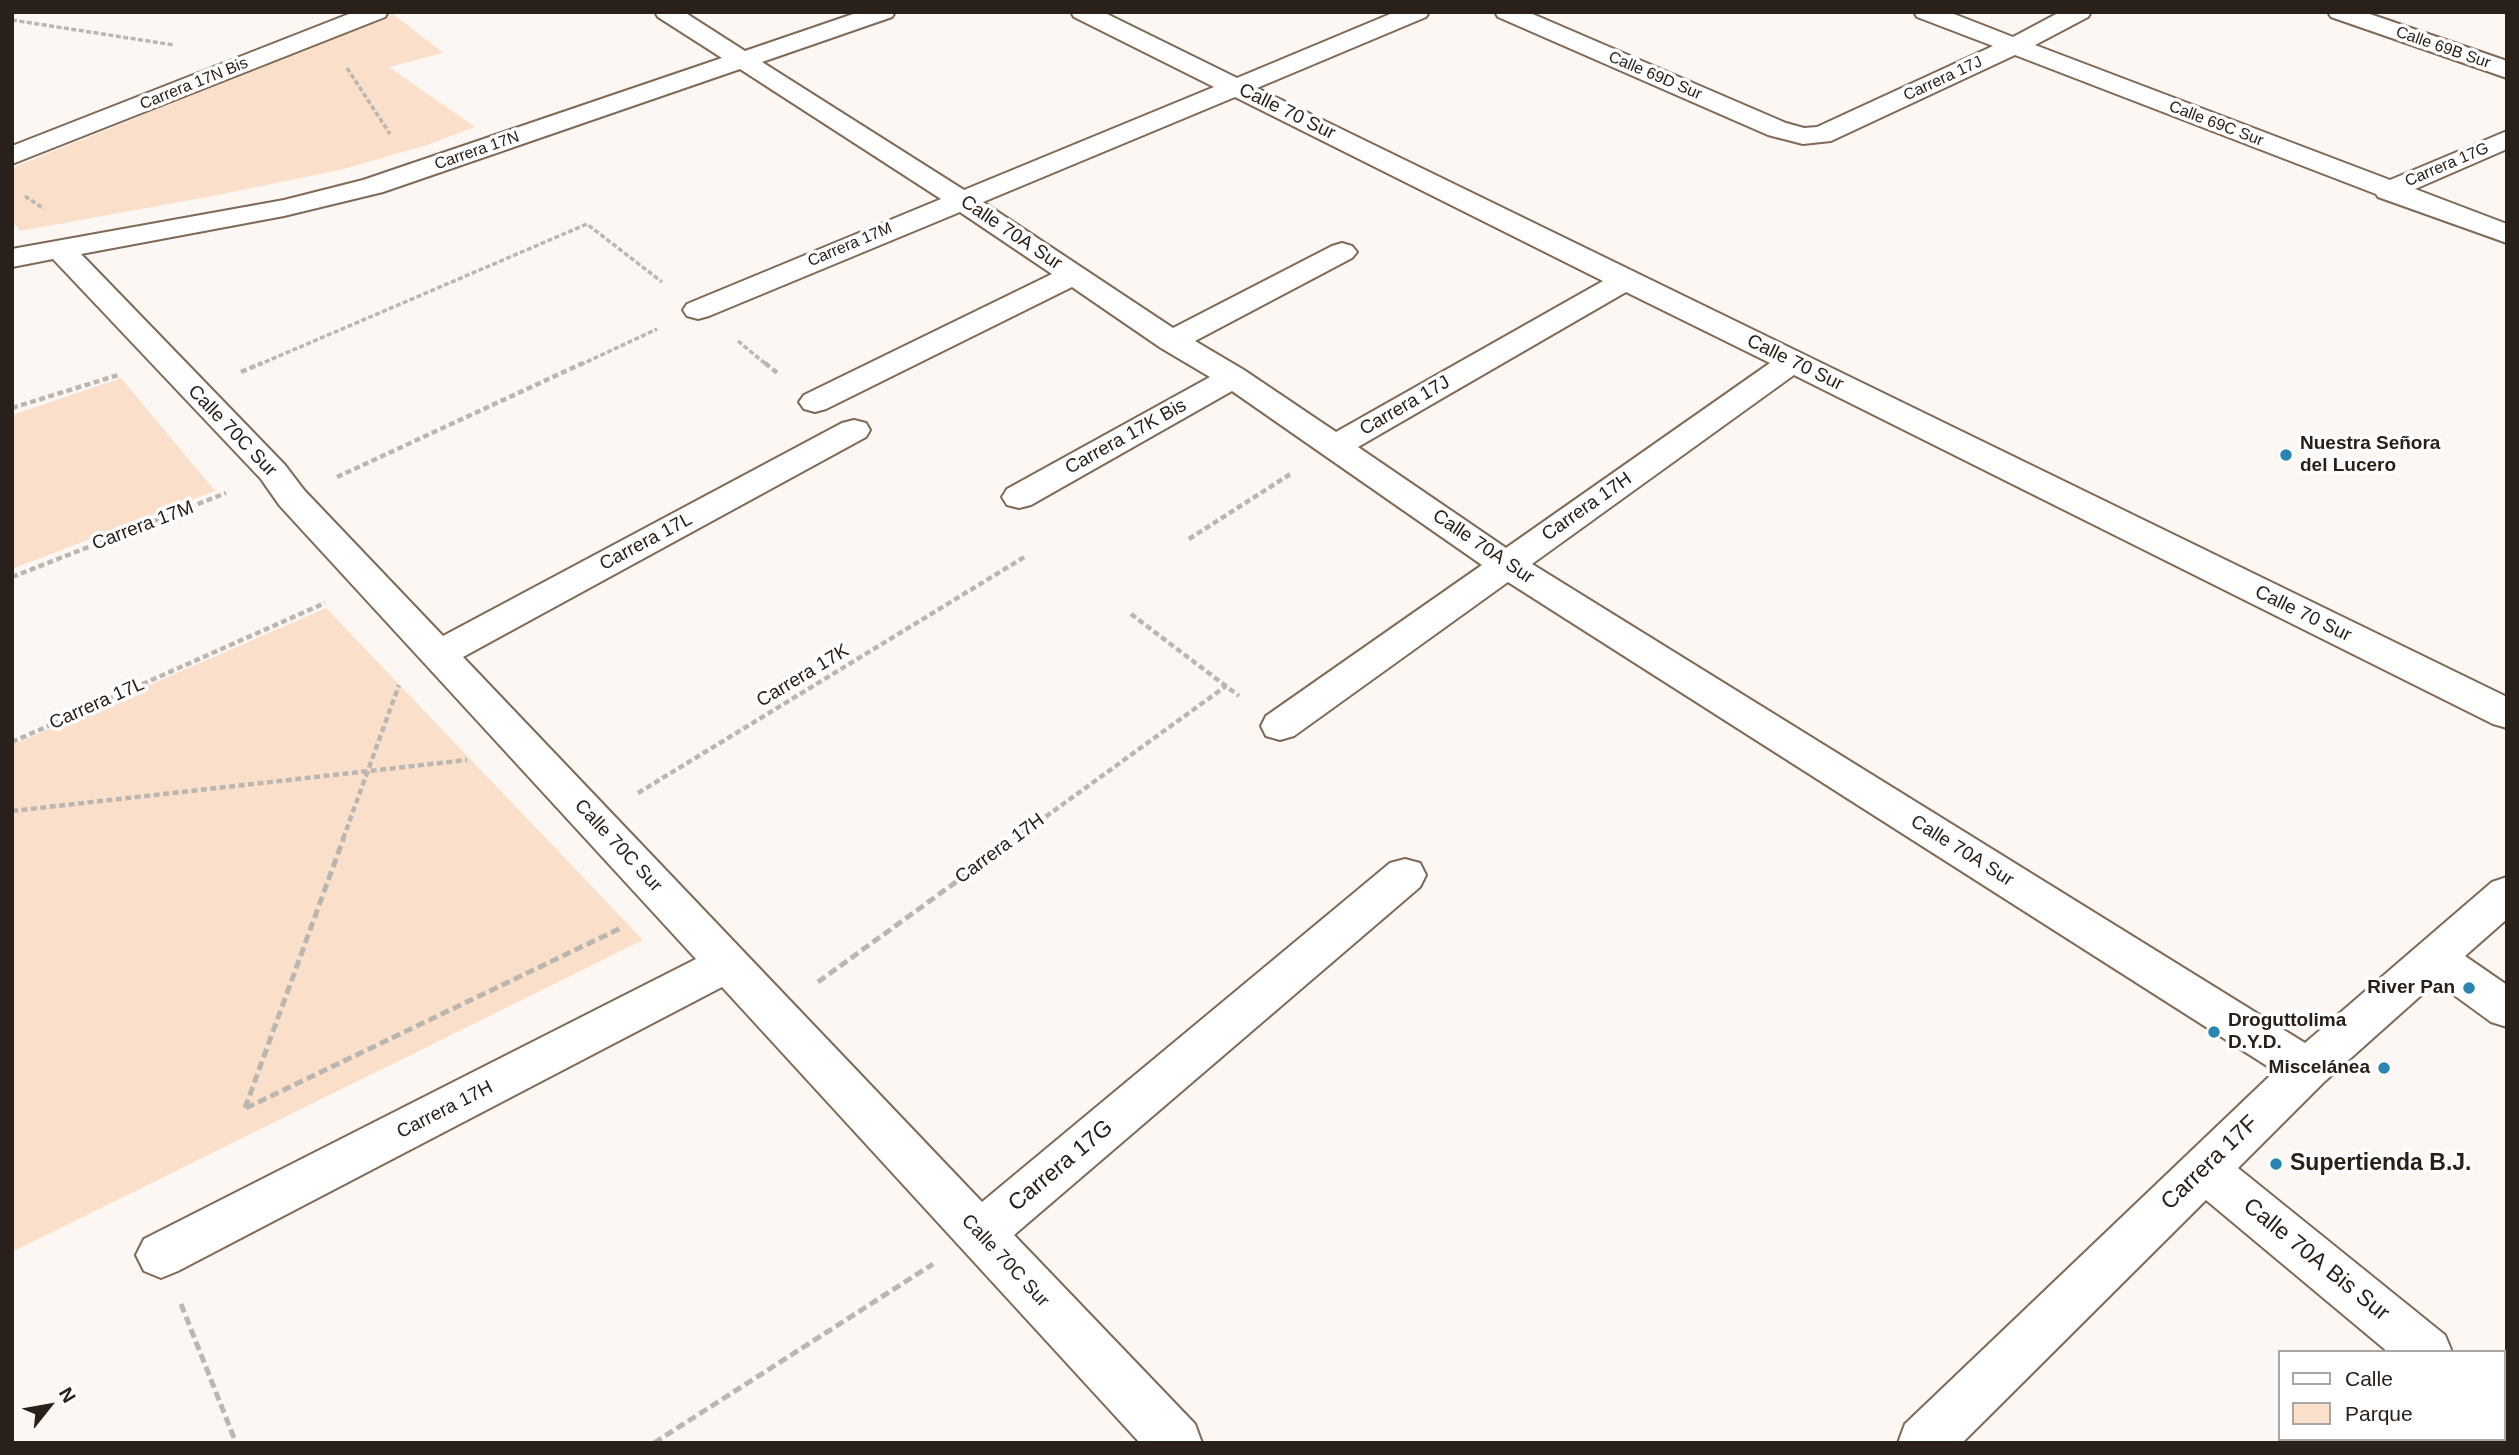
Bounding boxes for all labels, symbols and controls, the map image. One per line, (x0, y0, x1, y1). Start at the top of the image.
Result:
street label: Calle 69B Sur (2393, 23, 2493, 73)
street label: Calle 69D Sur (1605, 48, 1705, 104)
street label: Carrera 17J (1901, 52, 1985, 106)
street label: Carrera 17N Bis (137, 54, 251, 114)
street label: Calle 70 Sur (1235, 79, 1339, 145)
street label: Calle 69C Sur (2166, 97, 2266, 151)
street label: Carrera 17N (432, 128, 522, 174)
street label: Carrera 17G (2402, 139, 2492, 191)
street label: Calle 70A Sur (956, 191, 1066, 275)
street label: Carrera 17M (805, 219, 895, 271)
street label: Calle 70 Sur (1743, 330, 1847, 396)
street label: Carrera 17J (1356, 371, 1454, 441)
street label: Calle 70C Sur (183, 381, 281, 481)
street label: Carrera 17K Bis (1061, 394, 1191, 480)
place label: Nuestra Señora del Lucero (2300, 433, 2440, 477)
marker: Nuestra Señora del Lucero (2278, 447, 2294, 463)
street label: Carrera 17H (1538, 468, 1636, 546)
street label: Carrera 17M (89, 496, 197, 556)
street label: Calle 70A Sur (1428, 505, 1538, 589)
street label: Carrera 17L (596, 508, 696, 576)
street label: Calle 70 Sur (2251, 581, 2355, 647)
street label: Carrera 17K (753, 640, 853, 712)
street label: Carrera 17L (46, 673, 148, 735)
street label: Calle 70C Sur (569, 795, 667, 897)
street label: Carrera 17H (951, 809, 1049, 889)
street label: Calle 70A Sur (1906, 810, 2018, 892)
place label: River Pan (2367, 977, 2455, 999)
marker: River Pan (2461, 980, 2477, 996)
place label: Droguttolima D.Y.D. (2228, 1010, 2346, 1054)
marker: Droguttolima D.Y.D. (2206, 1024, 2222, 1040)
place label: Miscelánea (2269, 1057, 2370, 1079)
marker: Miscelánea (2376, 1060, 2392, 1076)
street label: Carrera 17H (393, 1076, 497, 1144)
street label: Carrera 17F (2156, 1110, 2264, 1216)
street label: Carrera 17G (1003, 1114, 1119, 1218)
place label: Supertienda B.J. (2290, 1150, 2471, 1178)
marker: Supertienda B.J. (2268, 1156, 2284, 1172)
street label: Calle 70A Bis Sur (2237, 1193, 2395, 1327)
street label: Calle 70C Sur (956, 1210, 1054, 1312)
legend (2278, 1350, 2505, 1441)
text: Calle (2345, 1367, 2393, 1390)
north arrow (14, 1371, 84, 1441)
text: N (55, 1384, 80, 1406)
text: Parque (2345, 1402, 2413, 1425)

